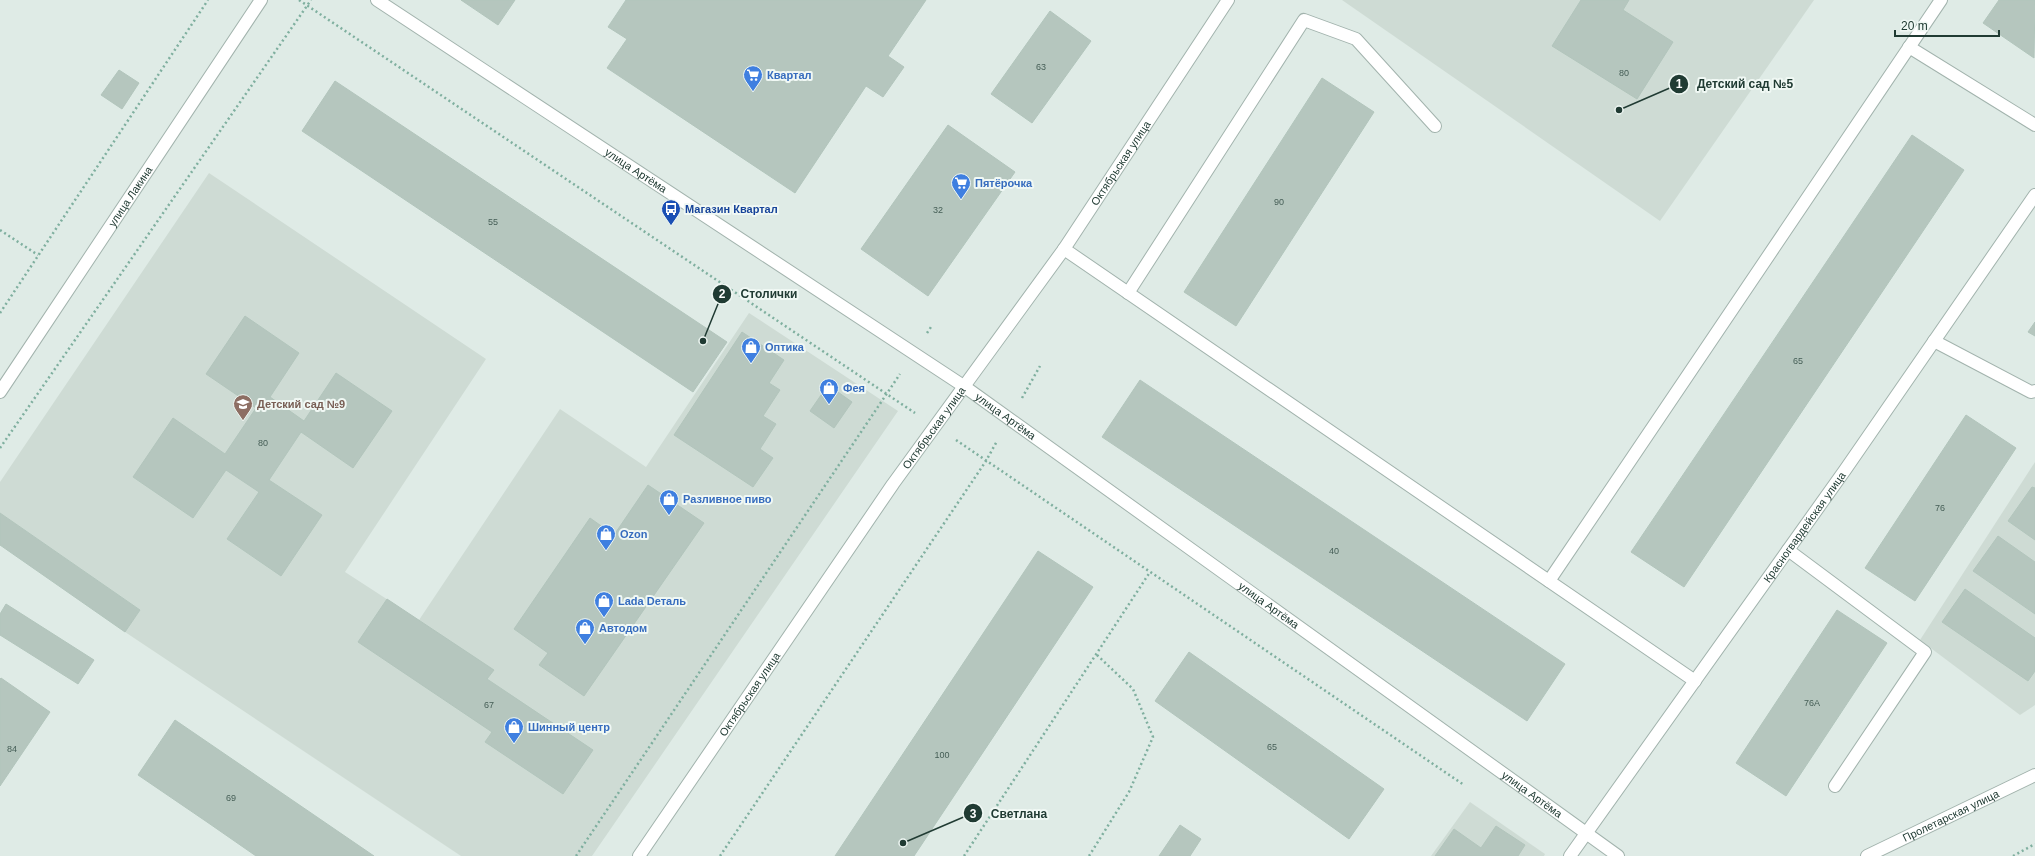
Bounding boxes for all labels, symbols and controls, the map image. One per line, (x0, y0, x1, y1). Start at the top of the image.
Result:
scale bar (1895, 12, 1999, 38)
text: 20 m (1901, 19, 1928, 33)
house number: 63 (1036, 62, 1046, 72)
supermarket icon: Квартал (742, 64, 764, 92)
house number: 80 (1619, 68, 1629, 78)
place label: Квартал (767, 69, 812, 81)
callout: Детский сад №5 (1669, 72, 1801, 96)
text: 1 (1676, 77, 1683, 91)
text: Детский сад №5 (1697, 77, 1793, 91)
street label: Октябрьская улица (1088, 118, 1153, 208)
street label: улица Артёма (603, 146, 670, 196)
street label: улица Лакина (106, 163, 155, 229)
supermarket icon: Пятёрочка (950, 172, 972, 200)
place label: Пятёрочка (975, 177, 1033, 189)
house number: 90 (1274, 197, 1284, 207)
bus stop icon: Магазин Квартал (660, 198, 682, 226)
place label: Магазин Квартал (685, 203, 778, 215)
house number: 32 (933, 205, 943, 215)
house number: 55 (488, 217, 498, 227)
callout: Столички (712, 282, 805, 306)
text: 2 (719, 287, 726, 301)
text: Столички (741, 287, 797, 301)
shop icon: Оптика (740, 336, 762, 364)
place label: Оптика (765, 341, 805, 353)
house number: 65 (1793, 356, 1803, 366)
shop icon: Фея (818, 377, 840, 405)
place label: Фея (843, 382, 865, 394)
street label: Октябрьская улица (900, 384, 968, 471)
street label: улица Артёма (973, 391, 1039, 442)
school or university icon: Детский сад №9 (232, 393, 254, 421)
place label: Детский сад №9 (257, 398, 345, 410)
house number: 80 (258, 438, 268, 448)
street label: Красногвардейская улица (1761, 469, 1848, 585)
shop icon: Разливное пиво (658, 488, 680, 516)
place label: Разливное пиво (683, 493, 772, 505)
house number: 76 (1935, 503, 1945, 513)
shop icon: Ozon (595, 523, 617, 551)
place label: Ozon (620, 528, 648, 540)
house number: 40 (1329, 546, 1339, 556)
street label: улица Артёма (1236, 580, 1302, 631)
shop icon: Lada Dеталь (593, 590, 615, 618)
place label: Lada Dеталь (618, 595, 686, 607)
shop icon: Автодом (574, 617, 596, 645)
place label: Автодом (599, 622, 647, 634)
street label: Октябрьская улица (717, 649, 783, 738)
house number: 76А (1804, 698, 1820, 708)
house number: 67 (484, 700, 494, 710)
shop icon: Шинный центр (503, 716, 525, 744)
place label: Шинный центр (528, 721, 610, 733)
house number: 65 (1267, 742, 1277, 752)
house number: 84 (7, 744, 17, 754)
house number: 100 (934, 750, 950, 760)
street label: улица Артёма (1499, 769, 1565, 820)
street label: Пролетарская улица (1901, 787, 2002, 844)
house number: 69 (226, 793, 236, 803)
callout: Светлана (963, 801, 1055, 825)
text: 3 (970, 807, 977, 821)
text: Светлана (991, 807, 1047, 821)

